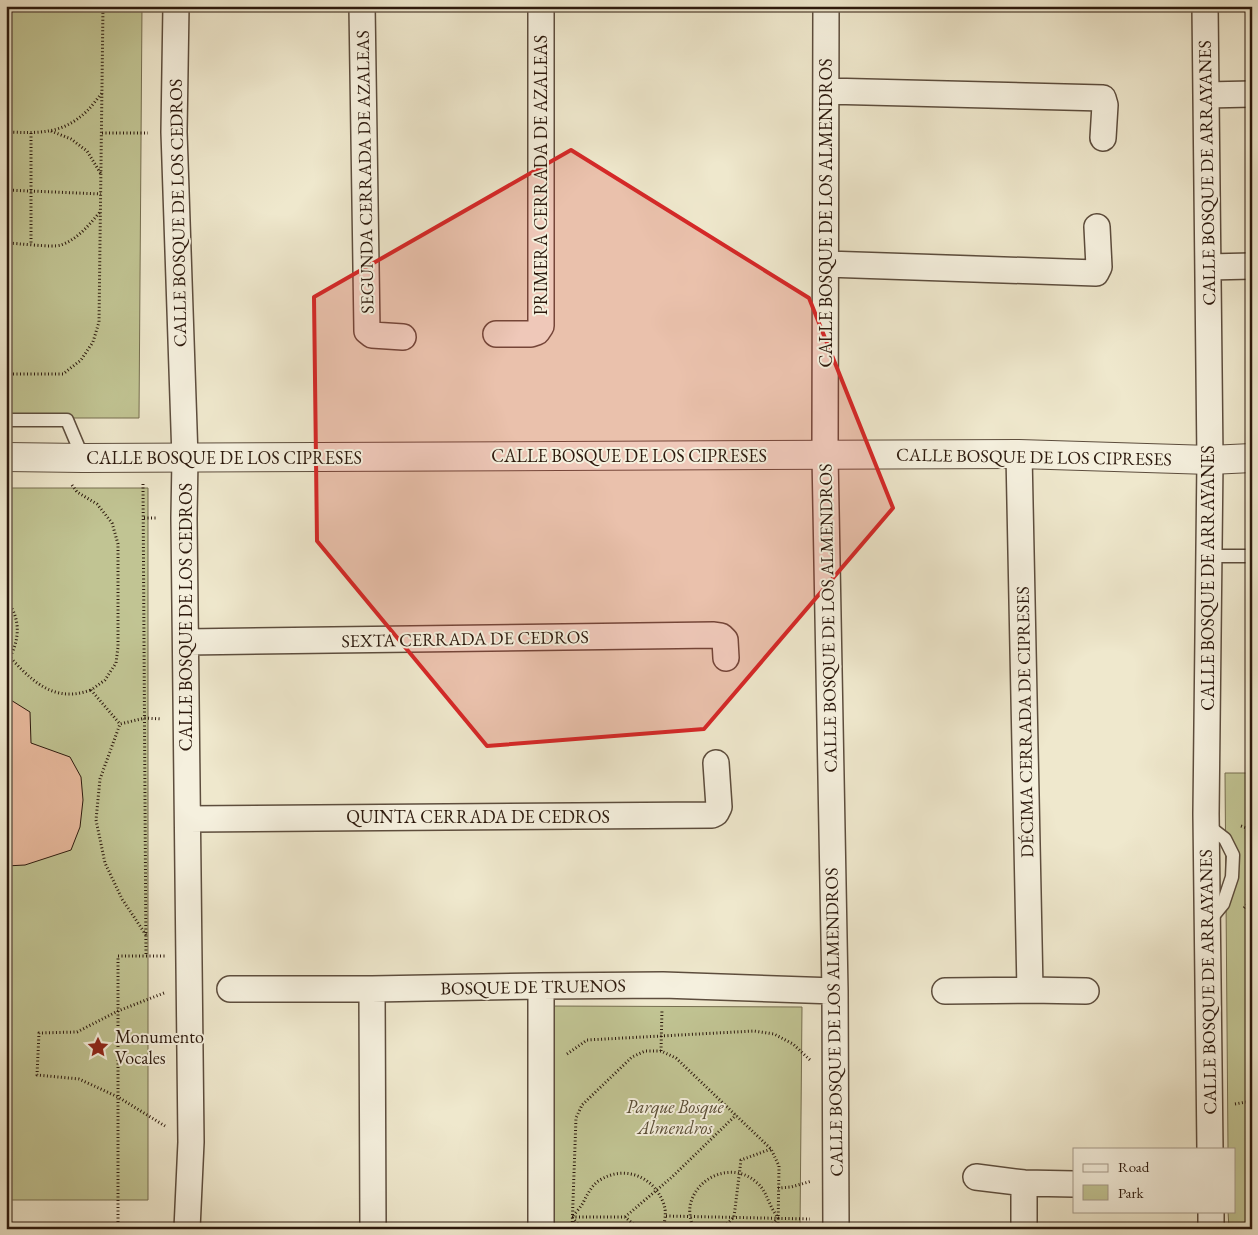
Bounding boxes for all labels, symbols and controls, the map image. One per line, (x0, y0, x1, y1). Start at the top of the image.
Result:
street label: SEGUNDA CERRADA DE AZALEAS (351, 30, 378, 314)
street label: PRIMERA CERRADA DE AZALEAS (529, 35, 552, 315)
street label: CALLE BOSQUE DE ARRAYANES (1193, 40, 1220, 306)
street label: CALLE BOSQUE DE LOS ALMENDROS (814, 58, 837, 368)
street label: CALLE BOSQUE DE LOS CEDROS (164, 79, 191, 347)
street label: CALLE BOSQUE DE LOS CIPRESES (896, 443, 1172, 470)
street label: CALLE BOSQUE DE LOS CIPRESES (491, 444, 767, 467)
street label: CALLE BOSQUE DE ARRAYANES (1196, 445, 1219, 711)
street label: CALLE BOSQUE DE LOS CIPRESES (86, 446, 362, 469)
street label: CALLE BOSQUE DE LOS ALMENDROS (813, 463, 842, 773)
street label: CALLE BOSQUE DE LOS CEDROS (174, 483, 197, 751)
street label: DÉCIMA CERRADA DE CIPRESES (1011, 586, 1038, 858)
street label: SEXTA CERRADA DE CEDROS (341, 625, 589, 652)
street label: QUINTA CERRADA DE CEDROS (346, 805, 610, 828)
street label: CALLE BOSQUE DE ARRAYANES (1194, 849, 1221, 1115)
street label: CALLE BOSQUE DE LOS ALMENDROS (819, 867, 848, 1177)
street label: BOSQUE DE TRUENOS (440, 973, 626, 1000)
place label: Monumento Vocales (115, 1025, 204, 1069)
place icon: Monumento Vocales (85, 1034, 111, 1060)
park label: Parque Bosque Almendros (626, 1095, 725, 1139)
legend (1073, 1148, 1236, 1212)
text: Road (1118, 1157, 1150, 1176)
text: Park (1118, 1183, 1145, 1202)

